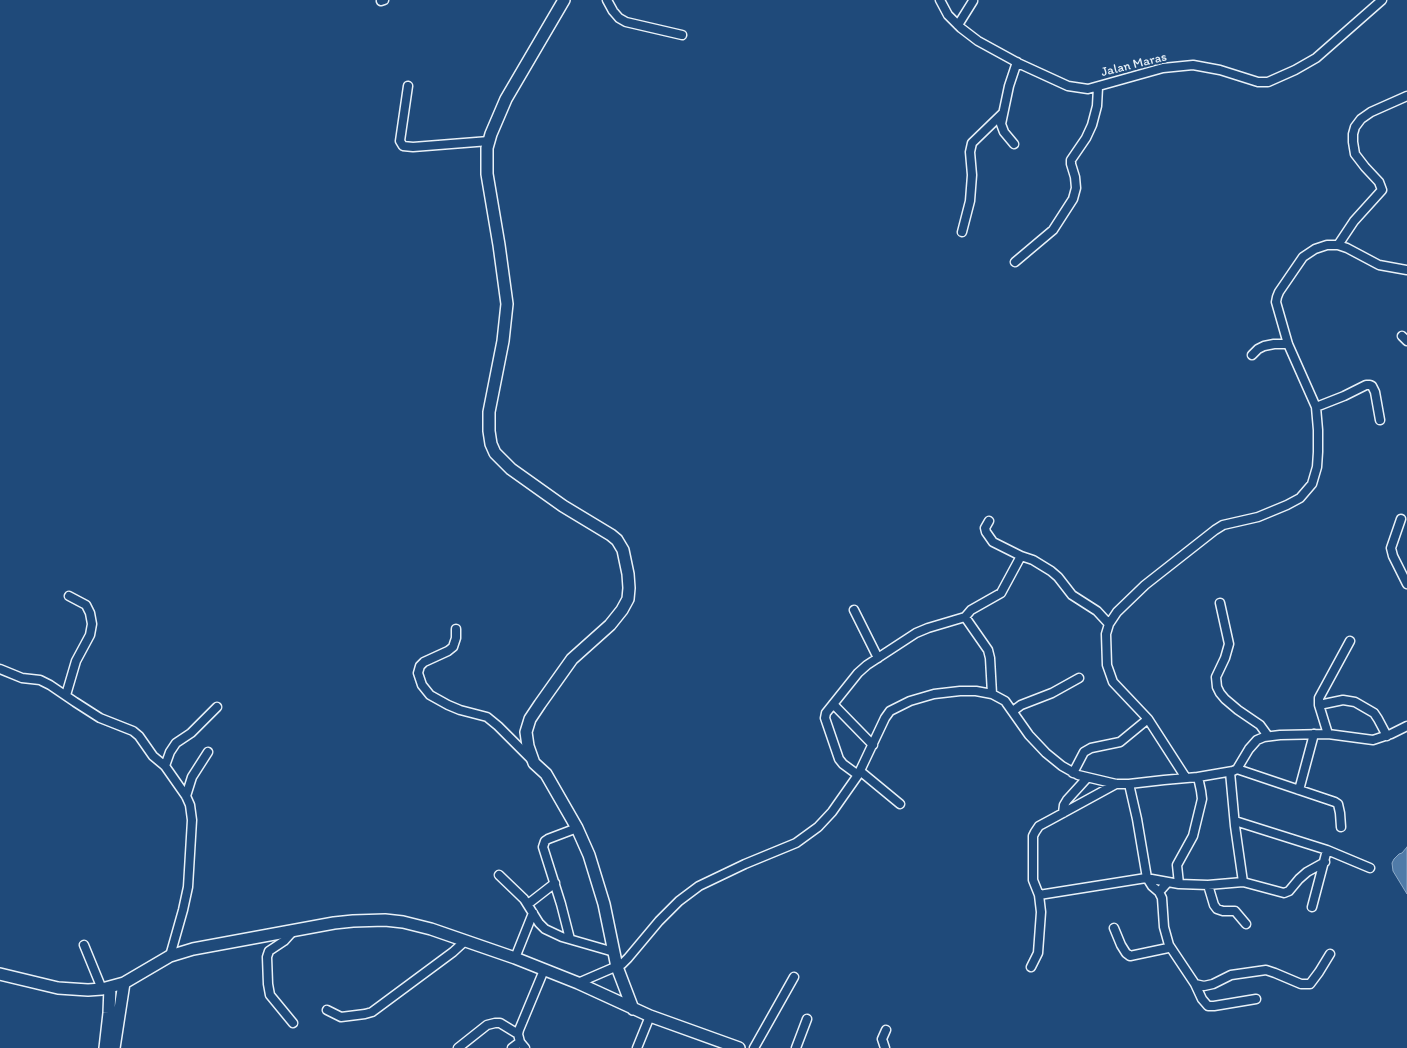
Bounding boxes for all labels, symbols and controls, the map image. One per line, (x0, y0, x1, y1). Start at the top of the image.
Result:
street label: Jalan Maras (1100, 49, 1168, 81)

